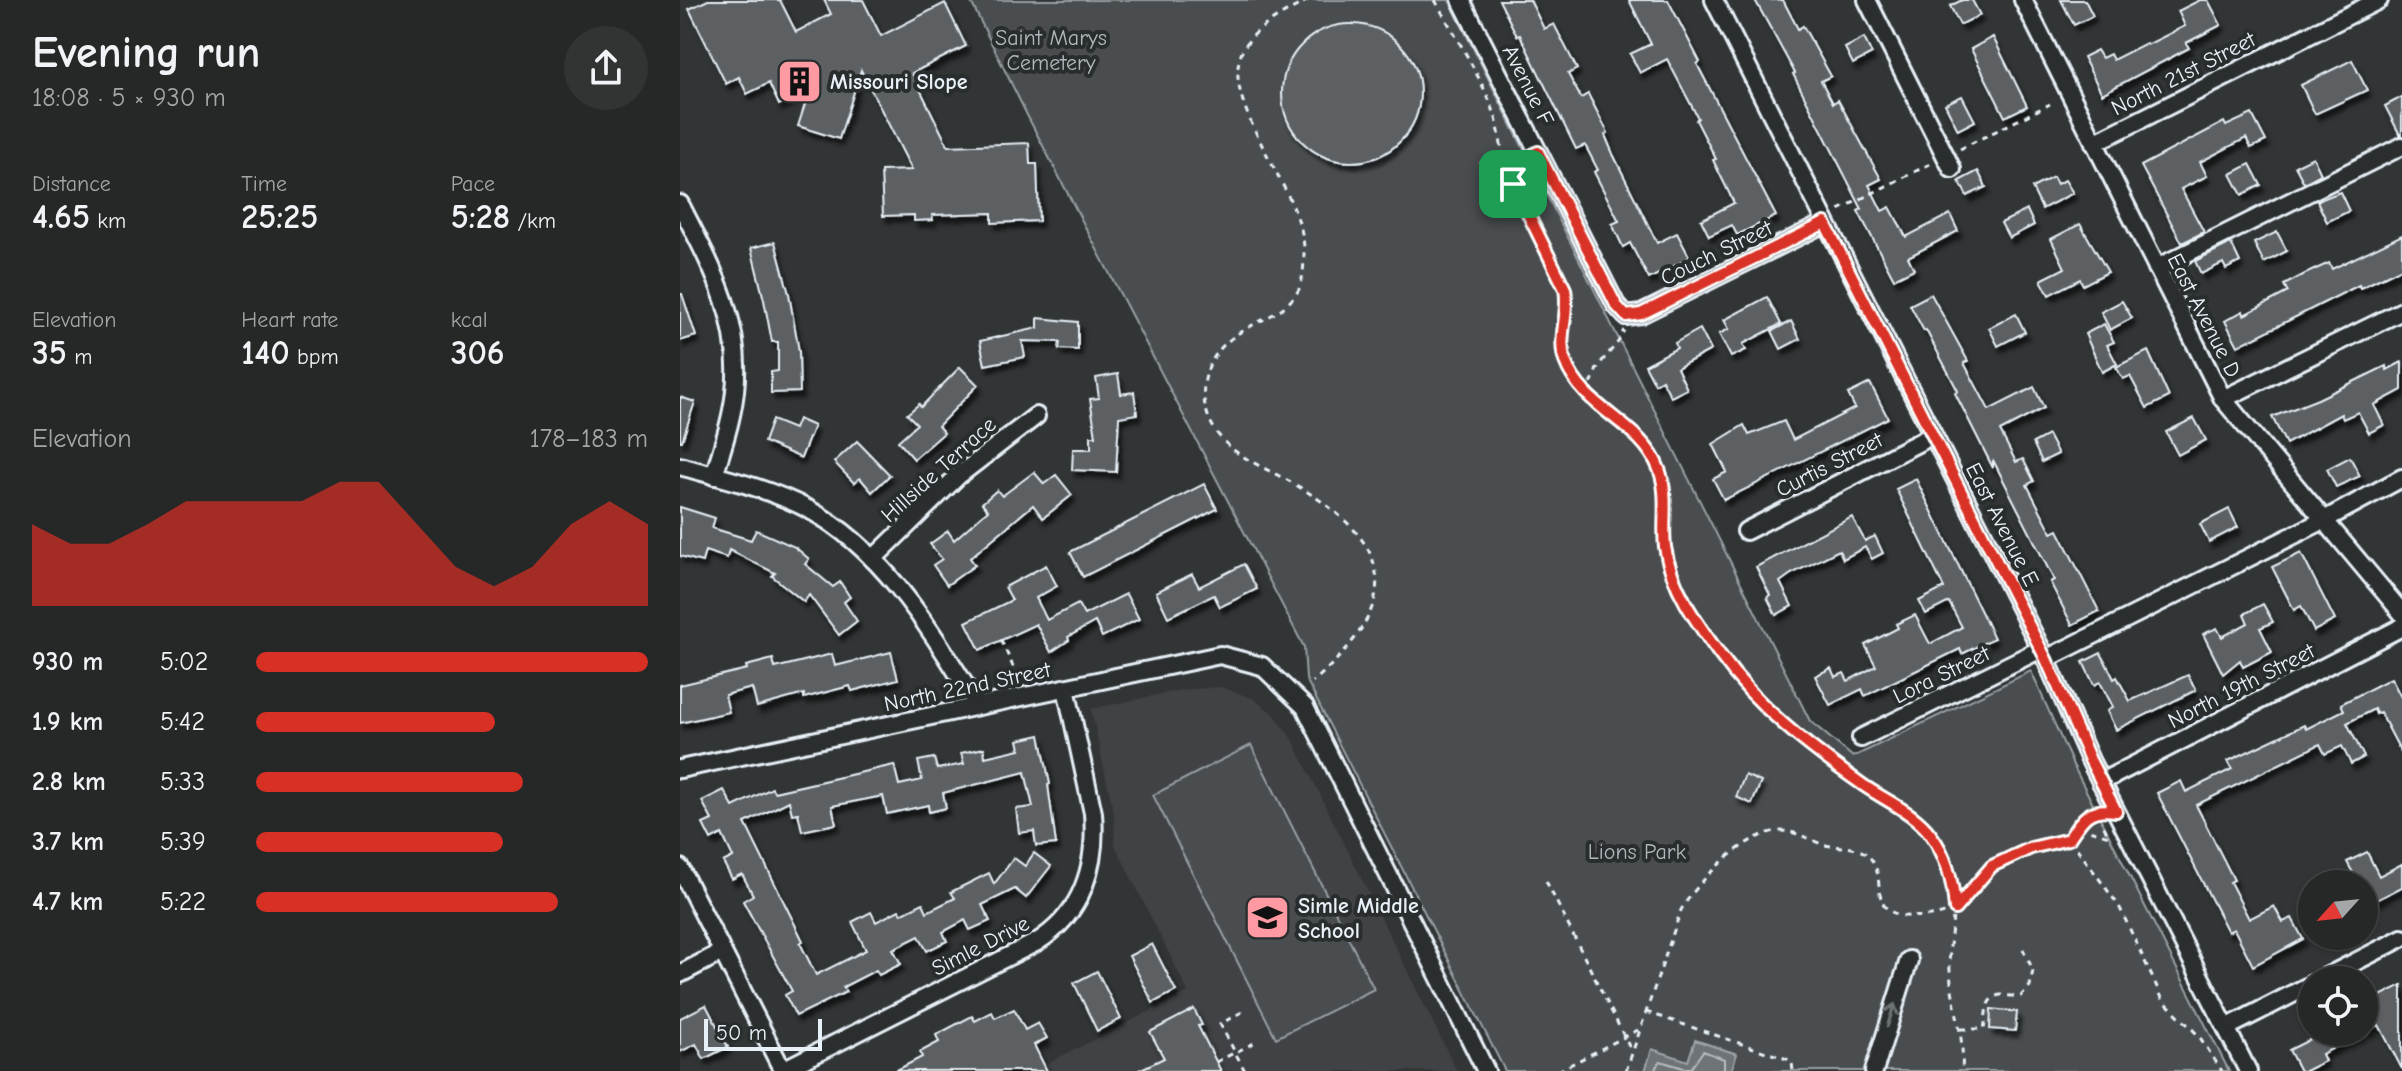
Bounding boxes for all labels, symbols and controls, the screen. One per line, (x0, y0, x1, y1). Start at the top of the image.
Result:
park label: Saint Marys Cemetery (995, 25, 1107, 76)
button: share (564, 26, 648, 110)
street label: North 21st Street (2107, 26, 2261, 121)
text: Evening run (32, 27, 260, 78)
street label: Avenue F (1497, 41, 1560, 130)
building icon: Missouri Slope (775, 57, 823, 105)
place label: Missouri Slope (830, 69, 968, 95)
text: 18:08 · 5 × 930 m (32, 83, 226, 113)
pin (1479, 150, 1547, 218)
icon: arrive (1491, 162, 1535, 206)
text: Distance (32, 171, 111, 197)
text: Time (241, 171, 287, 197)
text: Pace (451, 171, 495, 197)
text: 4.65 (32, 197, 90, 237)
text: 25:25 (241, 197, 318, 237)
text: 5:28 (451, 197, 510, 237)
text: km (90, 208, 126, 234)
text: /km (510, 208, 556, 234)
street label: Couch Street (1656, 214, 1777, 291)
street label: East Avenue D (2162, 249, 2246, 382)
text: Elevation (32, 307, 116, 333)
text: Heart rate (241, 307, 338, 333)
text: kcal (451, 307, 488, 333)
text: 35 (32, 333, 67, 373)
text: 140 (241, 333, 290, 373)
text: 306 (451, 333, 505, 373)
text: m (67, 344, 92, 370)
text: bpm (290, 344, 339, 370)
street label: Hillside Terrace (876, 411, 1001, 528)
text: Elevation (32, 424, 132, 454)
text: 178–183 m (530, 424, 648, 454)
street label: Curtis Street (1772, 427, 1888, 503)
street label: East Avenue E (1960, 458, 2044, 591)
street label: North 19th Street (2164, 637, 2320, 734)
street label: Lora Street (1889, 640, 1995, 709)
text: 930 m (32, 647, 103, 677)
text: 5:02 (160, 647, 208, 677)
street label: North 22nd Street (882, 656, 1054, 717)
text: 1.9 km (32, 707, 103, 737)
text: 5:42 (160, 707, 205, 737)
text: 2.8 km (32, 767, 106, 797)
text: 5:33 (160, 767, 205, 797)
text: 3.7 km (32, 827, 104, 857)
text: 5:39 (160, 827, 206, 857)
park label: Lions Park (1588, 839, 1687, 865)
north arrow (2298, 870, 2378, 950)
map controls (2298, 870, 2378, 1046)
text: 4.7 km (32, 887, 103, 917)
text: 5:22 (160, 887, 206, 917)
place label: Simle Middle School (1298, 893, 1419, 944)
school or university icon: Simle Middle School (1243, 894, 1291, 942)
street label: Simle Drive (927, 910, 1034, 982)
button: locate (2298, 966, 2378, 1046)
one-way arrow (1885, 1003, 1900, 1028)
scale bar (704, 1015, 822, 1051)
text: 50 m (716, 1020, 767, 1046)

